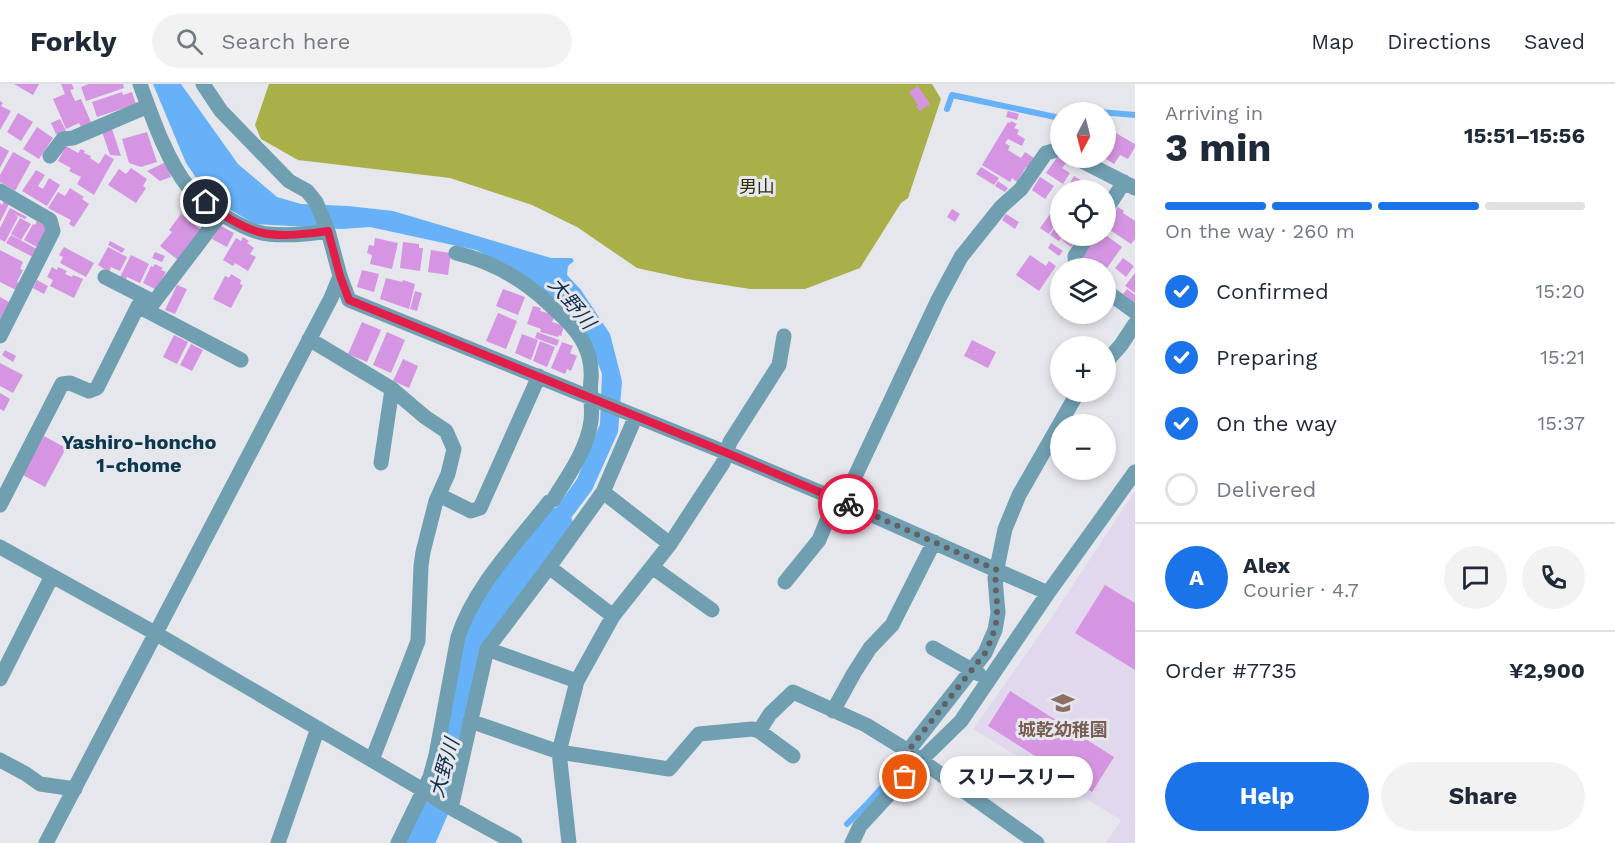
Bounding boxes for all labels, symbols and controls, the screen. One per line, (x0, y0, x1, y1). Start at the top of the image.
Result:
search box (152, 14, 572, 68)
text: Forkly (30, 25, 116, 58)
icon: search (173, 25, 206, 58)
text: Search here (221, 29, 350, 54)
text: Map (1311, 29, 1354, 54)
text: Directions (1387, 29, 1491, 54)
text: Saved (1524, 29, 1585, 54)
text: Arriving in (1165, 101, 1263, 125)
north arrow (1050, 102, 1116, 168)
map controls (1050, 102, 1116, 480)
text: 15:51–15:56 (1464, 123, 1585, 148)
text: 3 min (1165, 125, 1272, 170)
pin (180, 176, 231, 227)
park label: 男山 (739, 176, 775, 197)
button: locate (1050, 180, 1116, 246)
icon: home (189, 185, 222, 218)
text: On the way · 260 m (1165, 219, 1355, 243)
button: layers (1050, 258, 1116, 324)
water label: 大野川 (544, 272, 602, 335)
icon: check (1165, 275, 1198, 308)
text: Confirmed (1216, 279, 1329, 304)
text: 15:20 (1536, 279, 1585, 303)
button: + (1050, 336, 1116, 402)
icon: check (1165, 341, 1198, 374)
text: Preparing (1216, 345, 1317, 370)
text: 15:21 (1540, 345, 1585, 369)
icon: check (1165, 407, 1198, 440)
text: On the way (1216, 411, 1337, 436)
text: 15:37 (1538, 411, 1585, 435)
button: − (1050, 414, 1116, 480)
district label: Yashiro-honcho 1-chome (61, 430, 217, 477)
courier (818, 474, 878, 534)
text: Delivered (1216, 477, 1316, 502)
icon: bike (832, 488, 865, 521)
button: chat (1444, 546, 1507, 609)
button: phone (1522, 546, 1585, 609)
text: Alex (1243, 553, 1290, 578)
text: A (1189, 565, 1204, 590)
text: Courier · 4.7 (1243, 578, 1359, 602)
text: Order #7735 (1165, 658, 1297, 683)
text: ¥2,900 (1509, 658, 1585, 683)
school or university icon: 城乾幼稚園 (1050, 690, 1076, 716)
place label: 城乾幼稚園 (1018, 719, 1108, 740)
water label: 大野川 (424, 734, 464, 800)
pin (879, 751, 930, 802)
callout: スリースリー (941, 756, 1094, 798)
icon: bag (888, 760, 921, 793)
button: Help (1165, 762, 1369, 831)
button: Share (1381, 762, 1585, 831)
text: スリースリー (957, 765, 1076, 789)

